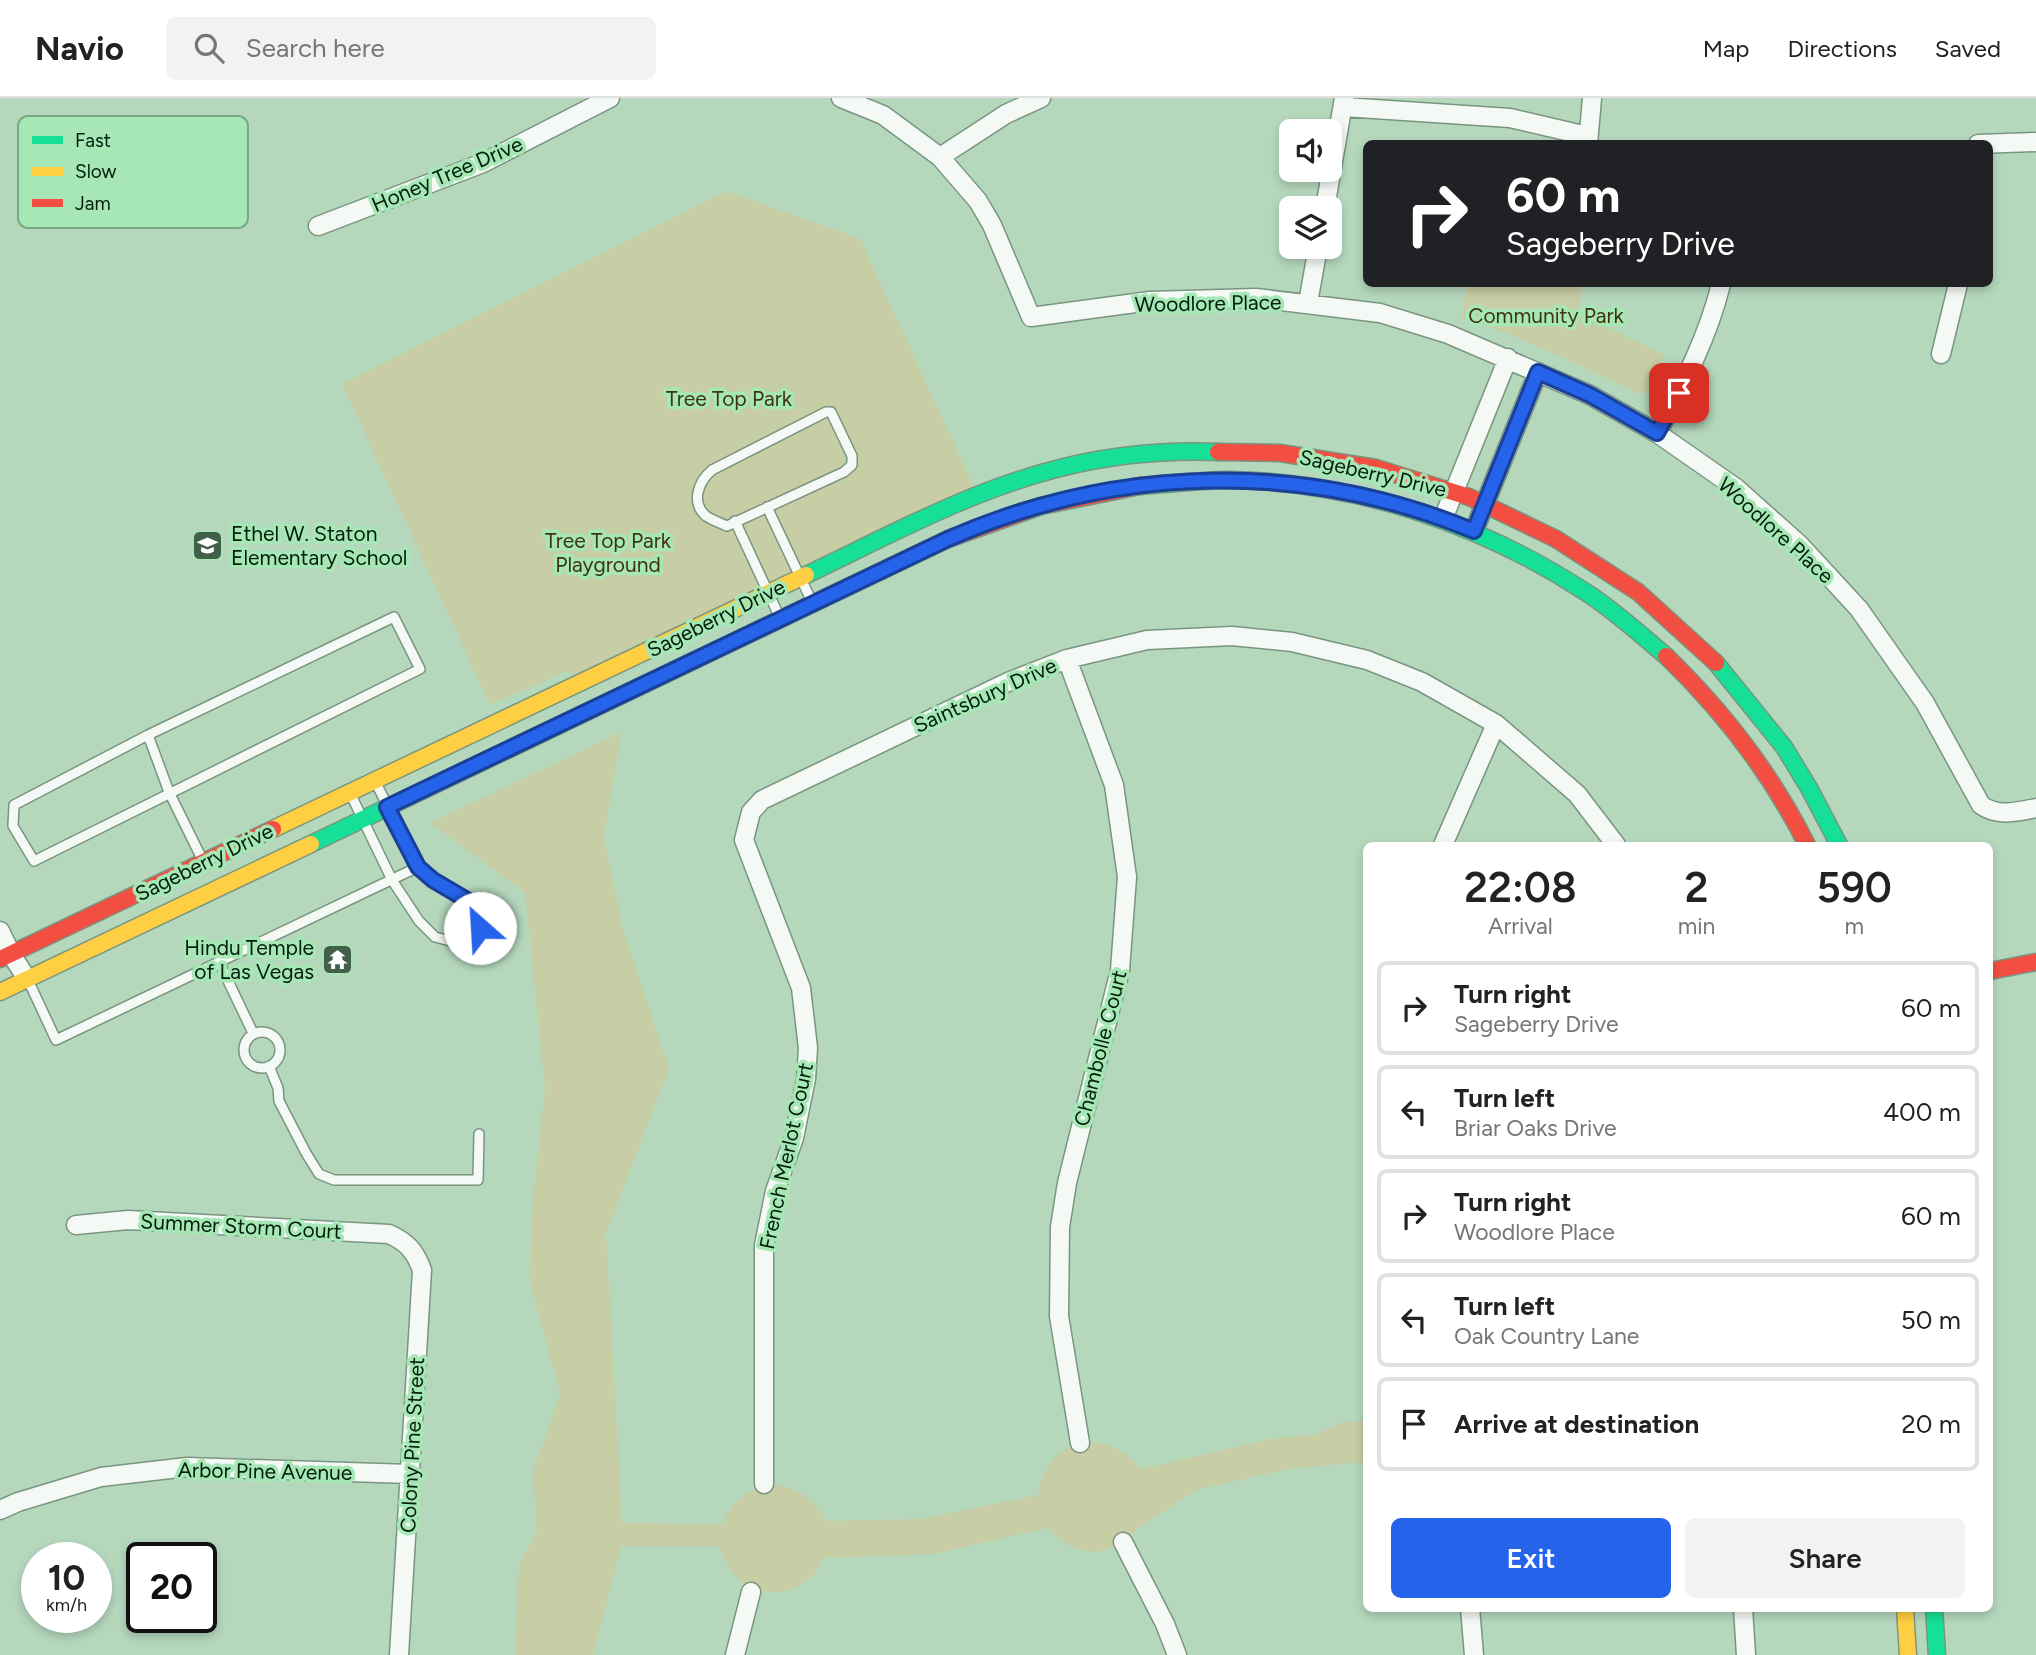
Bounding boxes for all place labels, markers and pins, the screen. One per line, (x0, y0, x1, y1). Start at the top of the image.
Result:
pin (1649, 363, 1709, 423)
place label: Ethel W. Staton Elementary School (231, 521, 407, 570)
school or university icon: Ethel W. Staton Elementary School (191, 528, 225, 562)
place label: Hindu Temple of Las Vegas (184, 935, 314, 984)
temple icon: Hindu Temple of Las Vegas (320, 942, 354, 976)

